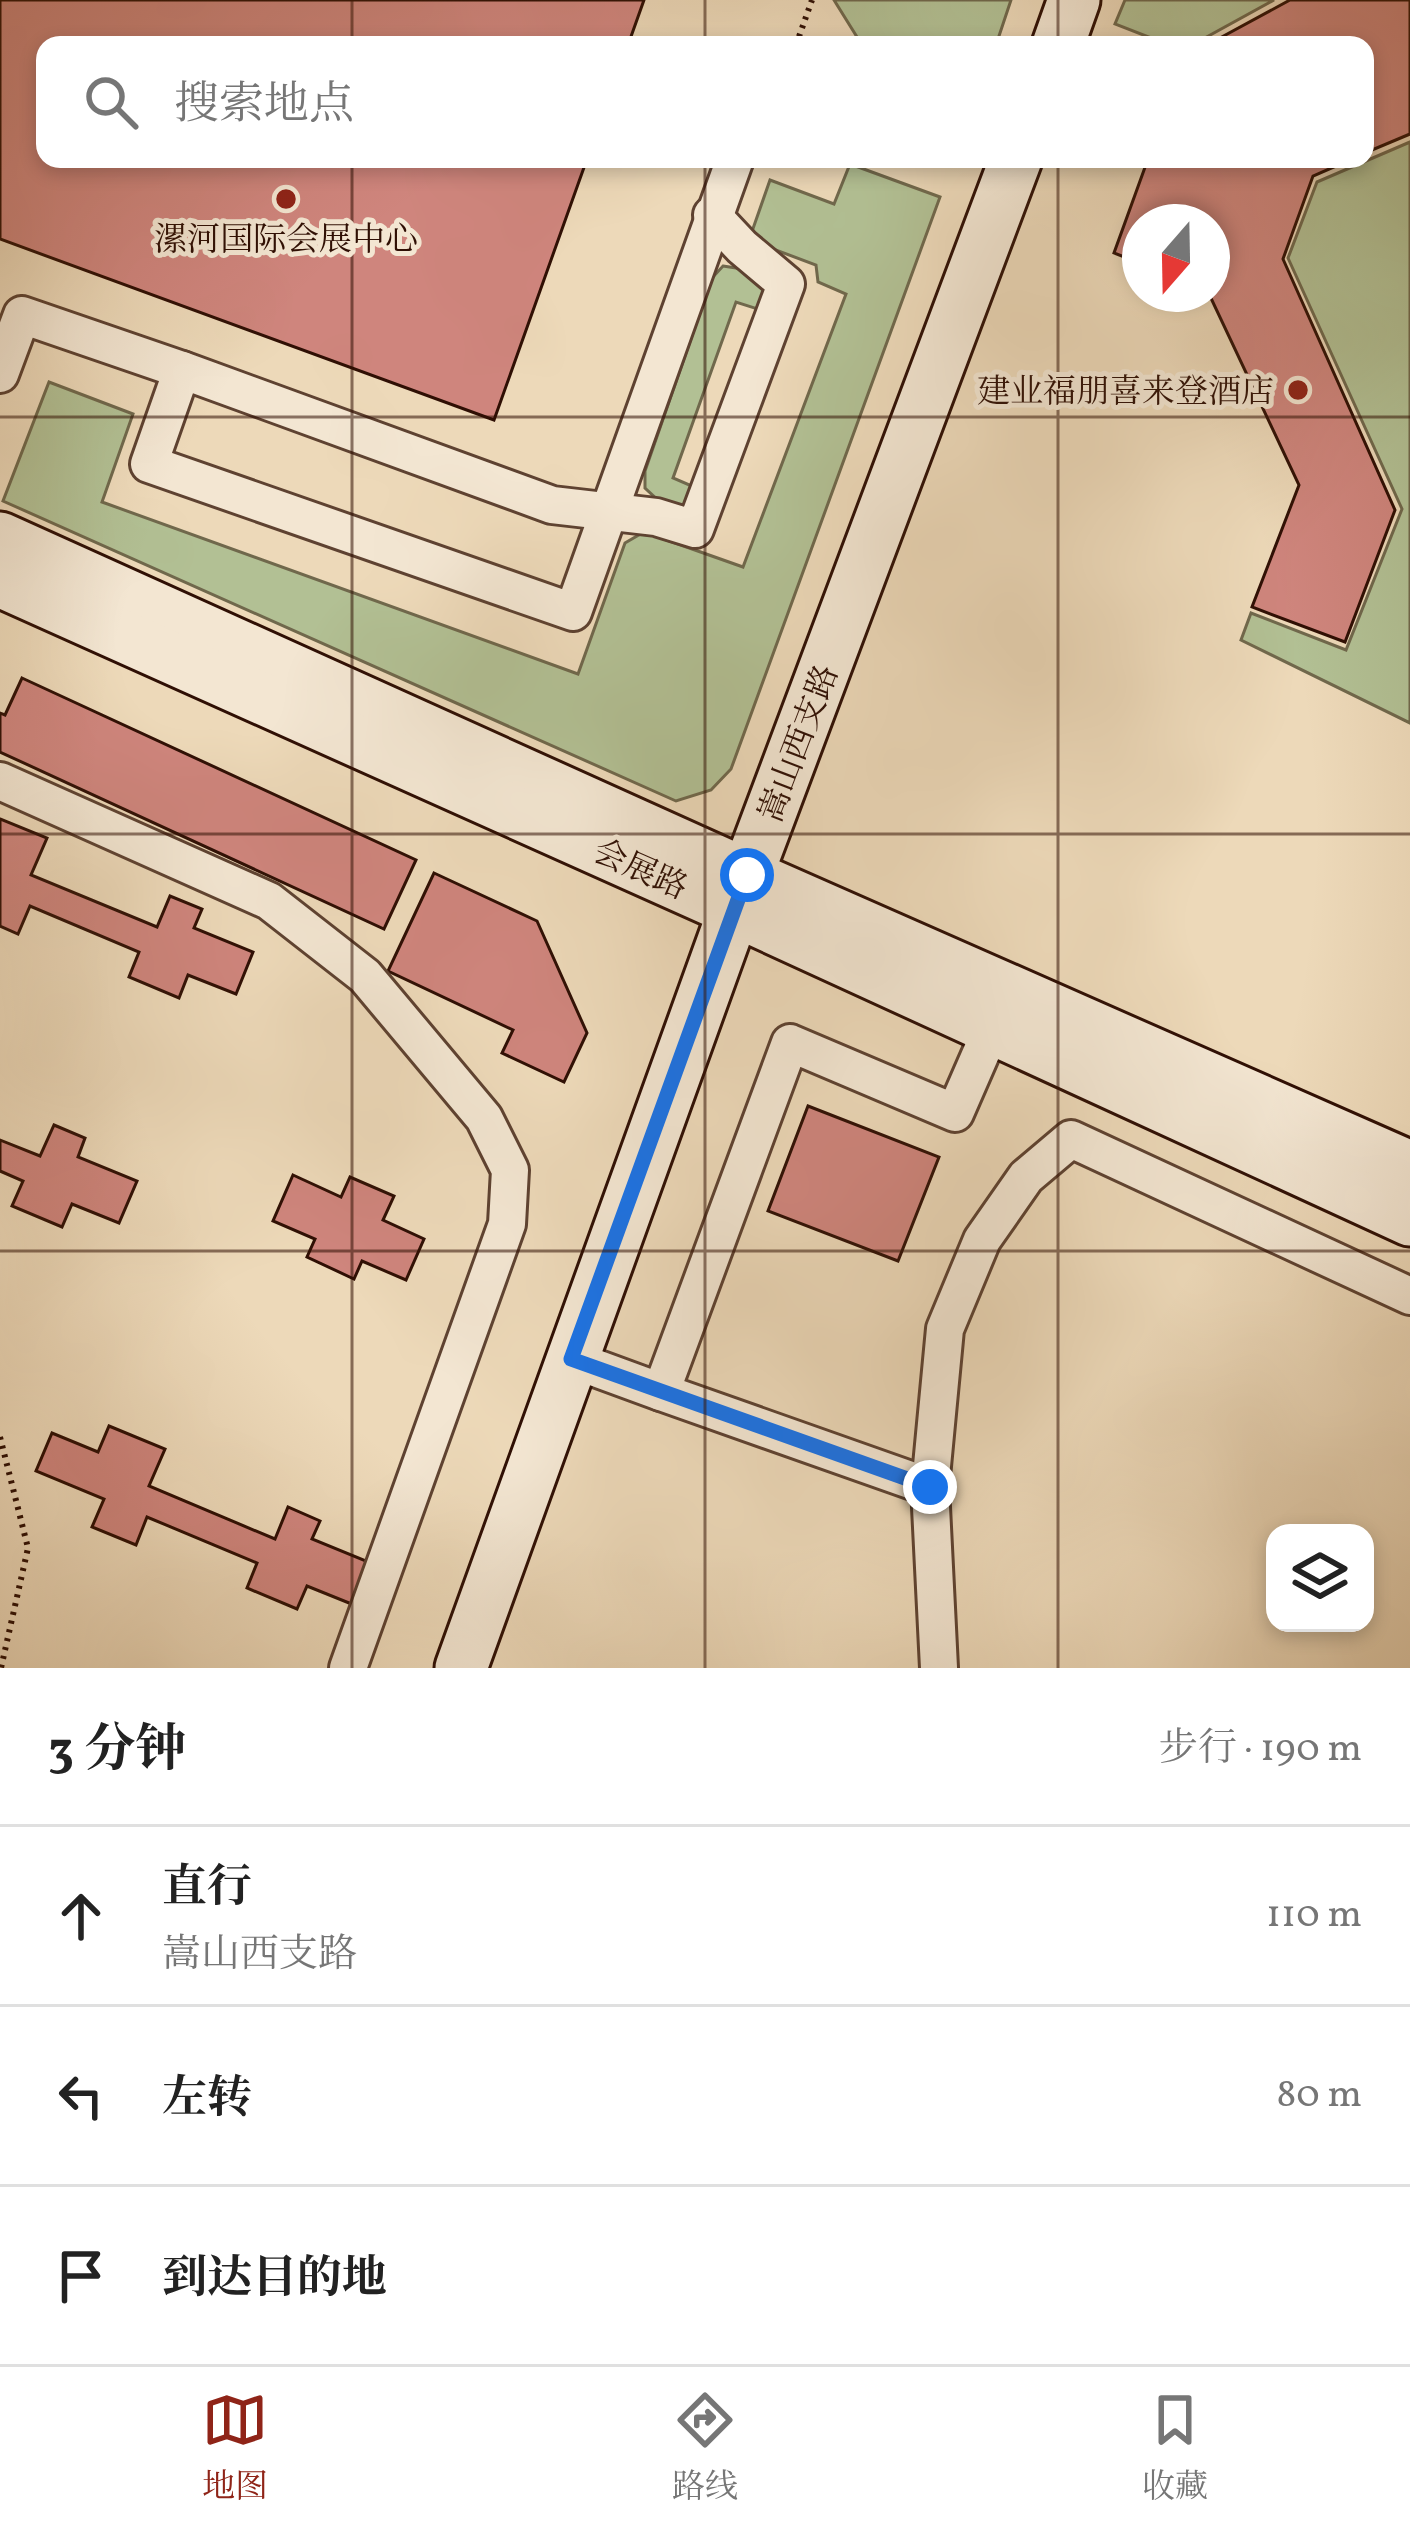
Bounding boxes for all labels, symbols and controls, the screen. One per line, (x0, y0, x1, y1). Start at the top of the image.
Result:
search box (36, 36, 1374, 168)
icon: search (78, 69, 144, 135)
text: 搜索地点 (174, 75, 354, 138)
marker: 漯河国际会展中心 (273, 186, 299, 212)
north arrow (1122, 204, 1230, 312)
place label: 漯河国际会展中心 (154, 219, 418, 265)
place label: 建业福朋喜来登酒店 (977, 371, 1274, 417)
marker: 建业福朋喜来登酒店 (1285, 377, 1311, 403)
street label: 嵩山西支路 (750, 659, 852, 830)
street label: 会展路 (585, 831, 694, 913)
route start (720, 848, 774, 902)
route end (903, 1460, 957, 1514)
map controls (1266, 1524, 1374, 1632)
button: layers (1266, 1524, 1374, 1632)
text: 3 分钟 (48, 1716, 186, 1787)
text: 步行 · 190 m (1159, 1723, 1362, 1777)
text: 直行 (162, 1858, 252, 1921)
icon: ahead (48, 1883, 114, 1949)
text: 110 m (1266, 1889, 1362, 1943)
text: 嵩山西支路 (162, 1929, 357, 1983)
icon: left (48, 2063, 114, 2129)
text: 左转 (162, 2069, 252, 2132)
text: 80 m (1276, 2069, 1362, 2123)
icon: arrive (48, 2243, 114, 2309)
text: 到达目的地 (162, 2249, 387, 2312)
tab: 地图 (202, 2387, 268, 2512)
tab: 路线 (672, 2387, 738, 2512)
tab: 收藏 (1142, 2387, 1208, 2512)

